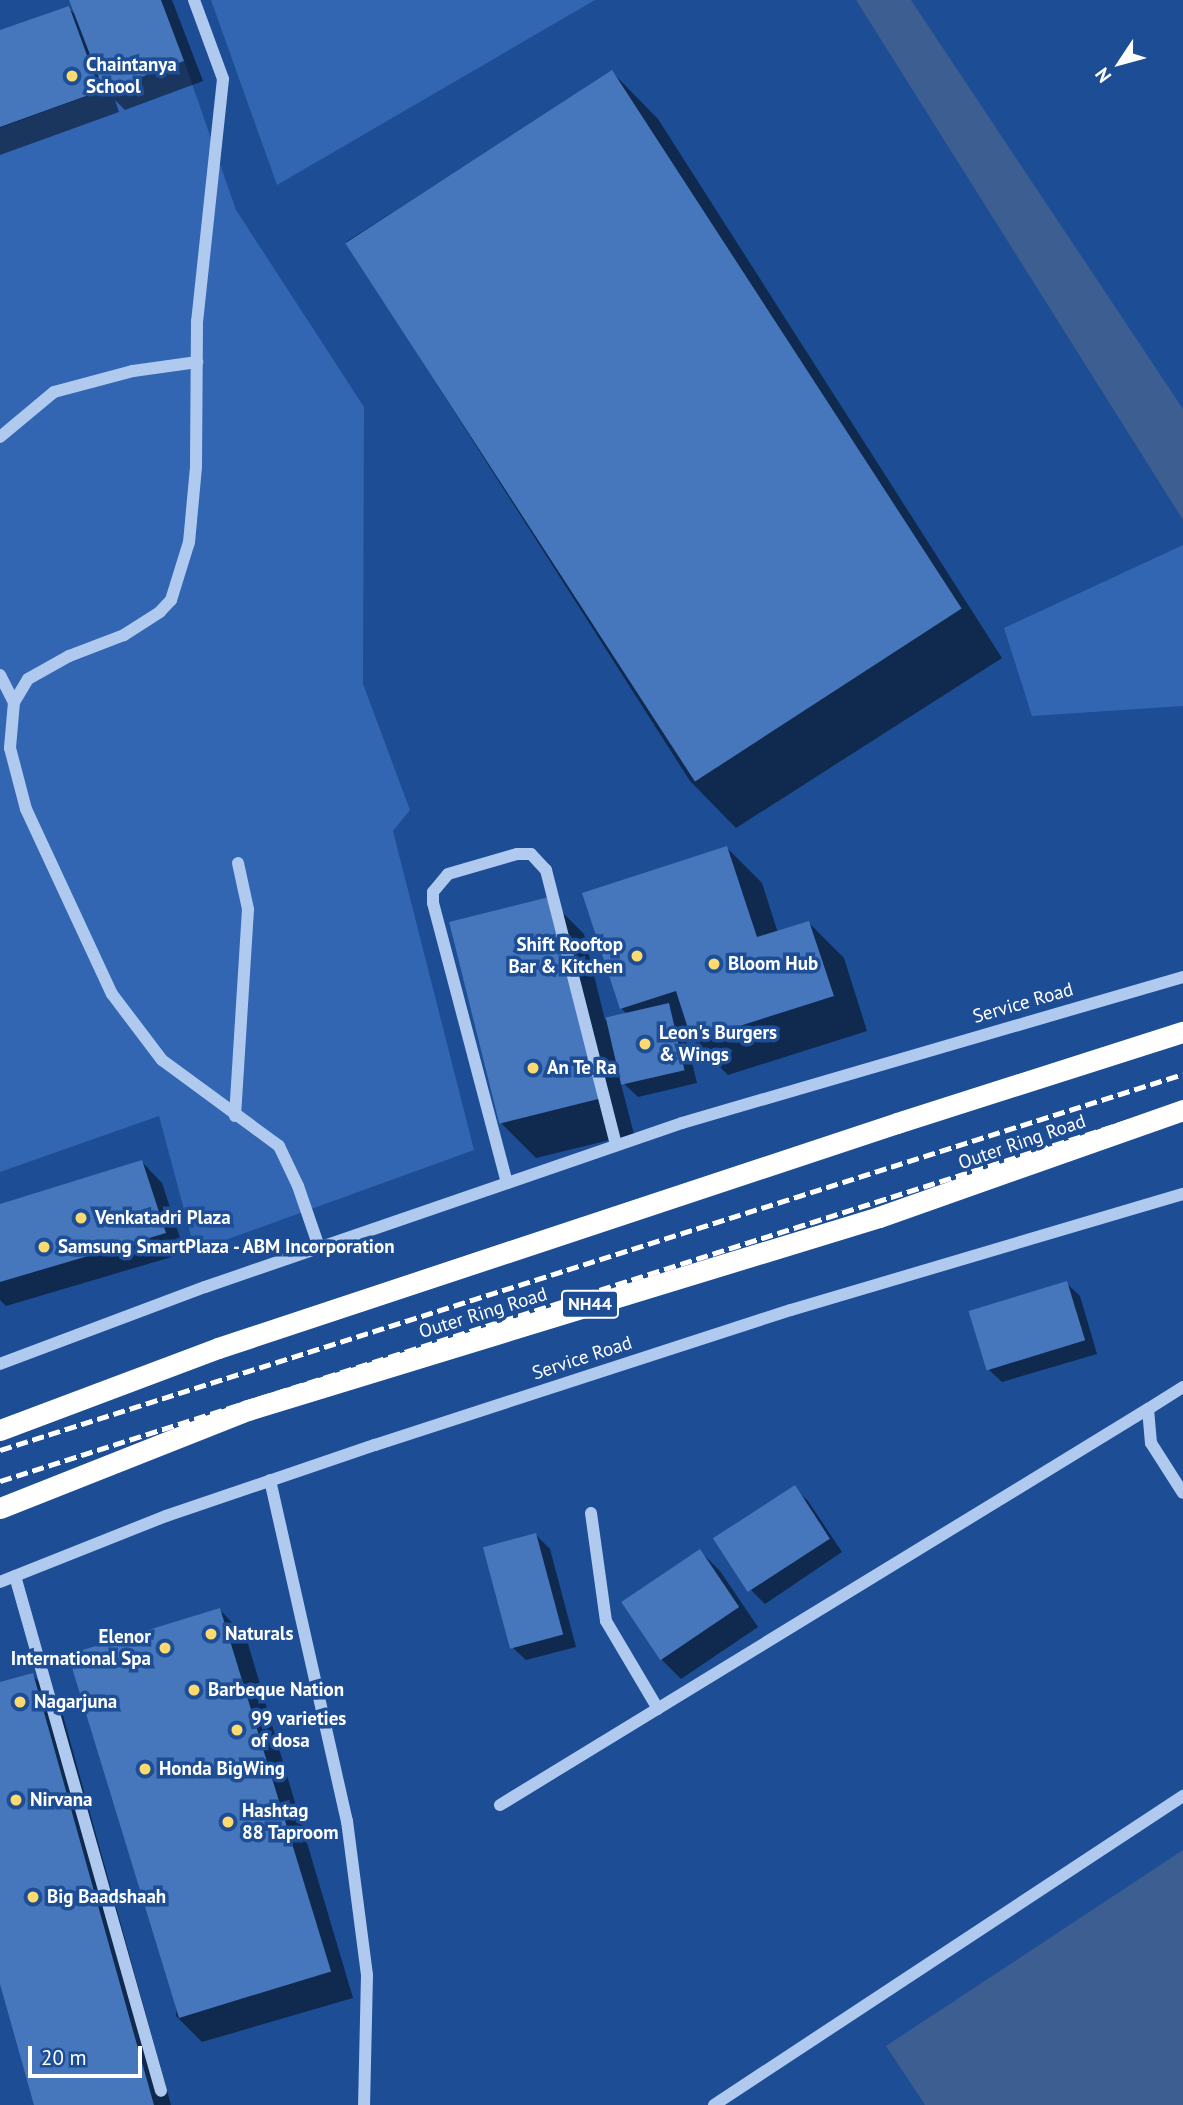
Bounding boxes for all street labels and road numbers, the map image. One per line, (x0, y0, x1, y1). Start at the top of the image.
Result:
street label: Service Road (970, 978, 1076, 1028)
street label: Outer Ring Road (955, 1110, 1089, 1174)
street label: Outer Ring Road (416, 1283, 550, 1343)
road number: NH44 (560, 1289, 620, 1318)
street label: Service Road (529, 1331, 635, 1385)

